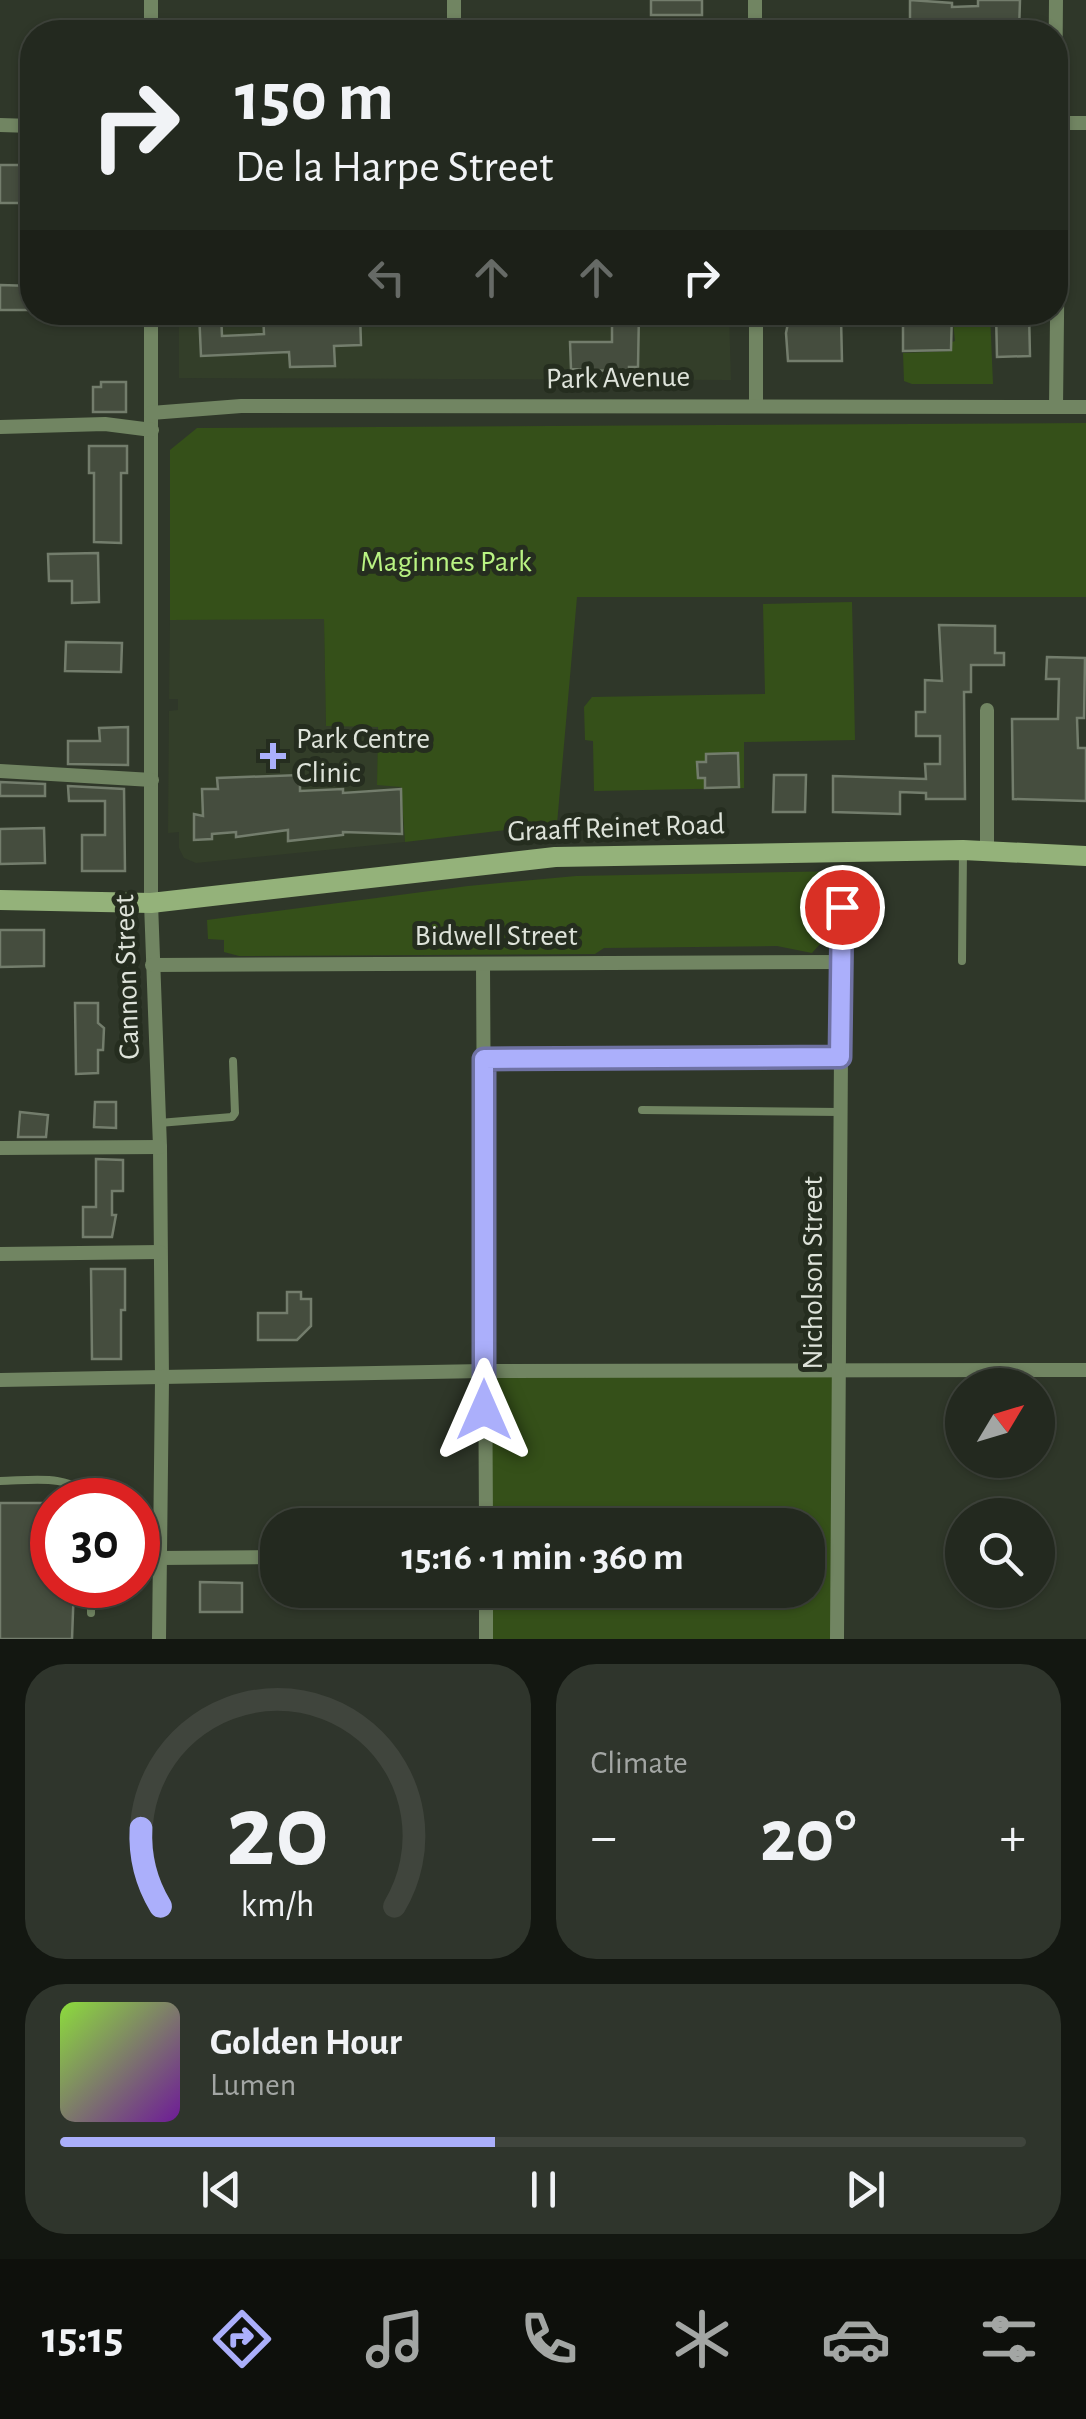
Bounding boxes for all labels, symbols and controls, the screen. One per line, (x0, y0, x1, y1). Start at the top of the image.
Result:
icon: right (70, 60, 200, 190)
text: 150 m (235, 63, 394, 133)
text: De la Harpe Street (235, 145, 553, 190)
icon: left (359, 250, 414, 305)
icon: ahead (464, 250, 519, 305)
icon: ahead (569, 250, 624, 305)
icon: right (674, 250, 729, 305)
street label: Park Avenue (546, 362, 690, 394)
park label: Maginnes Park (360, 547, 532, 577)
place label: Park Centre Clinic (296, 724, 430, 788)
marker: Park Centre Clinic (260, 743, 286, 769)
street label: Graaff Reinet Road (507, 809, 725, 847)
pin (800, 865, 885, 950)
icon: arrive (815, 880, 870, 935)
street label: Cannon Street (109, 893, 145, 1060)
street label: Bidwell Street (415, 921, 578, 951)
street label: Nicholson Street (798, 1176, 828, 1370)
position arrow (432, 1358, 536, 1462)
north arrow (945, 1368, 1055, 1478)
map controls (945, 1368, 1055, 1608)
speed limit sign: 30 (30, 1478, 160, 1608)
button: search (945, 1498, 1055, 1608)
text: 15:16 · 1 min · 360 m (401, 1539, 684, 1577)
text: Climate (591, 1747, 688, 1779)
text: 20 (226, 1781, 329, 1885)
text: 20° (760, 1800, 856, 1875)
text: − (591, 1810, 617, 1865)
text: + (1000, 1810, 1026, 1865)
text: km/h (241, 1887, 315, 1923)
text: Golden Hour (210, 2024, 402, 2062)
text: Lumen (210, 2069, 296, 2101)
icon: previous (194, 2162, 249, 2217)
icon: pause (516, 2162, 571, 2217)
icon: next (838, 2162, 893, 2217)
icon: directions (207, 2304, 277, 2374)
icon: music (360, 2304, 430, 2374)
icon: phone (514, 2304, 584, 2374)
icon: climate (667, 2304, 737, 2374)
icon: car (821, 2304, 891, 2374)
icon: filters (974, 2304, 1044, 2374)
text: 15:15 (42, 2316, 123, 2361)

